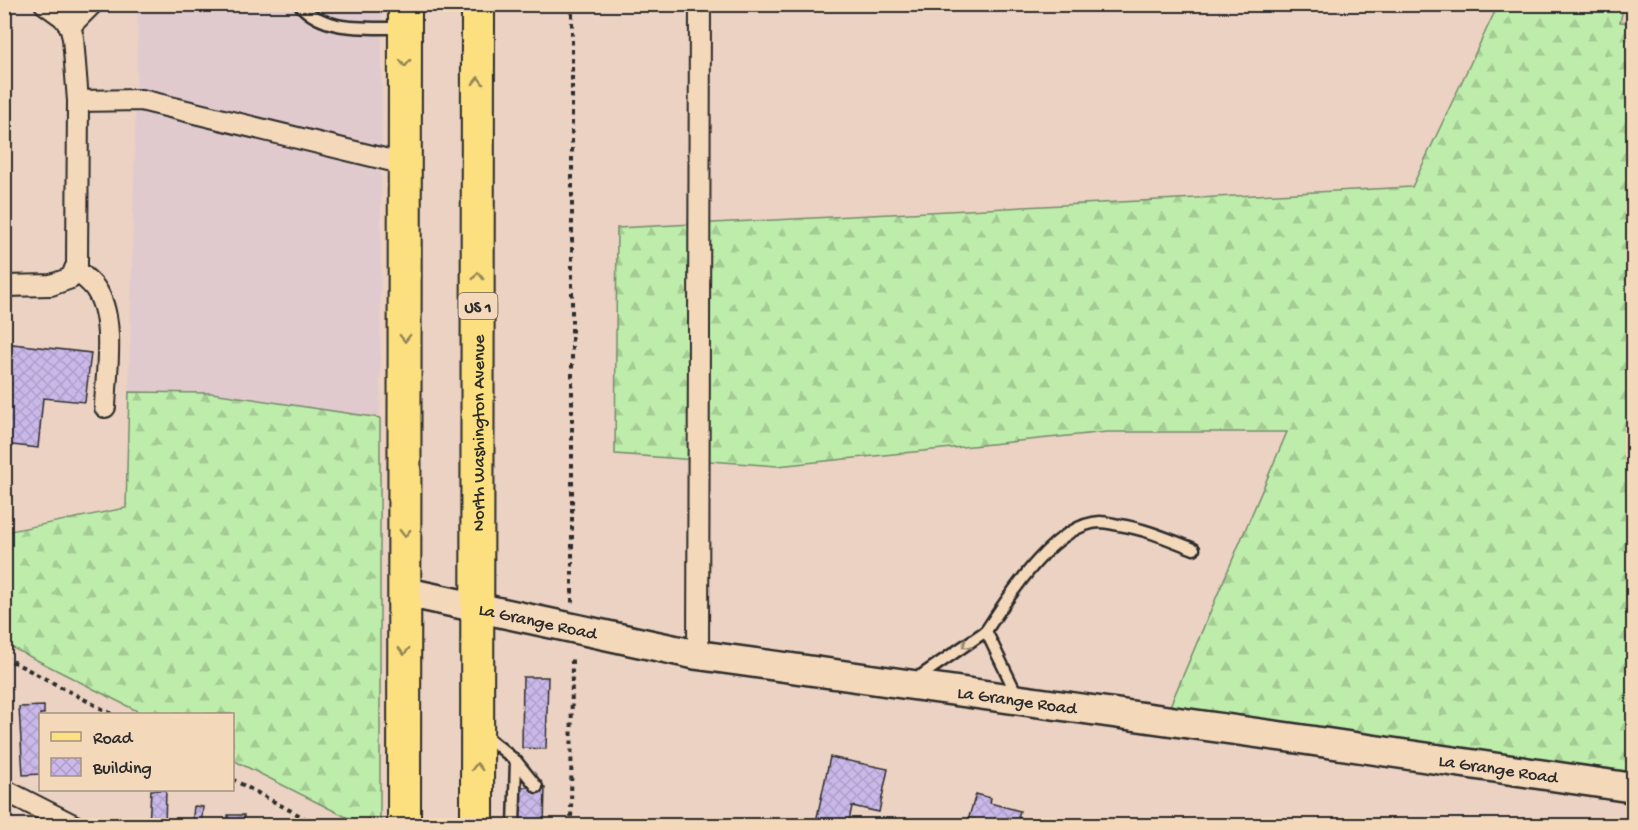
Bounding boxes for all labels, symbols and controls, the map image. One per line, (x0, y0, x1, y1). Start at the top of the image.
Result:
one-way arrow (399, 58, 411, 67)
one-way arrow (472, 77, 484, 86)
one-way arrow (472, 272, 484, 281)
road number: US 1 (458, 293, 498, 319)
one-way arrow (399, 333, 411, 342)
street label: North Washington Avenue (469, 334, 491, 531)
one-way arrow (399, 528, 411, 537)
street label: La Grange Road (476, 600, 600, 646)
one-way arrow (962, 638, 973, 649)
one-way arrow (398, 646, 410, 655)
street label: La Grange Road (956, 683, 1079, 721)
legend (39, 713, 234, 791)
text: Road (93, 729, 134, 750)
street label: La Grange Road (1437, 751, 1560, 790)
text: Building (92, 759, 152, 780)
one-way arrow (471, 763, 483, 772)

